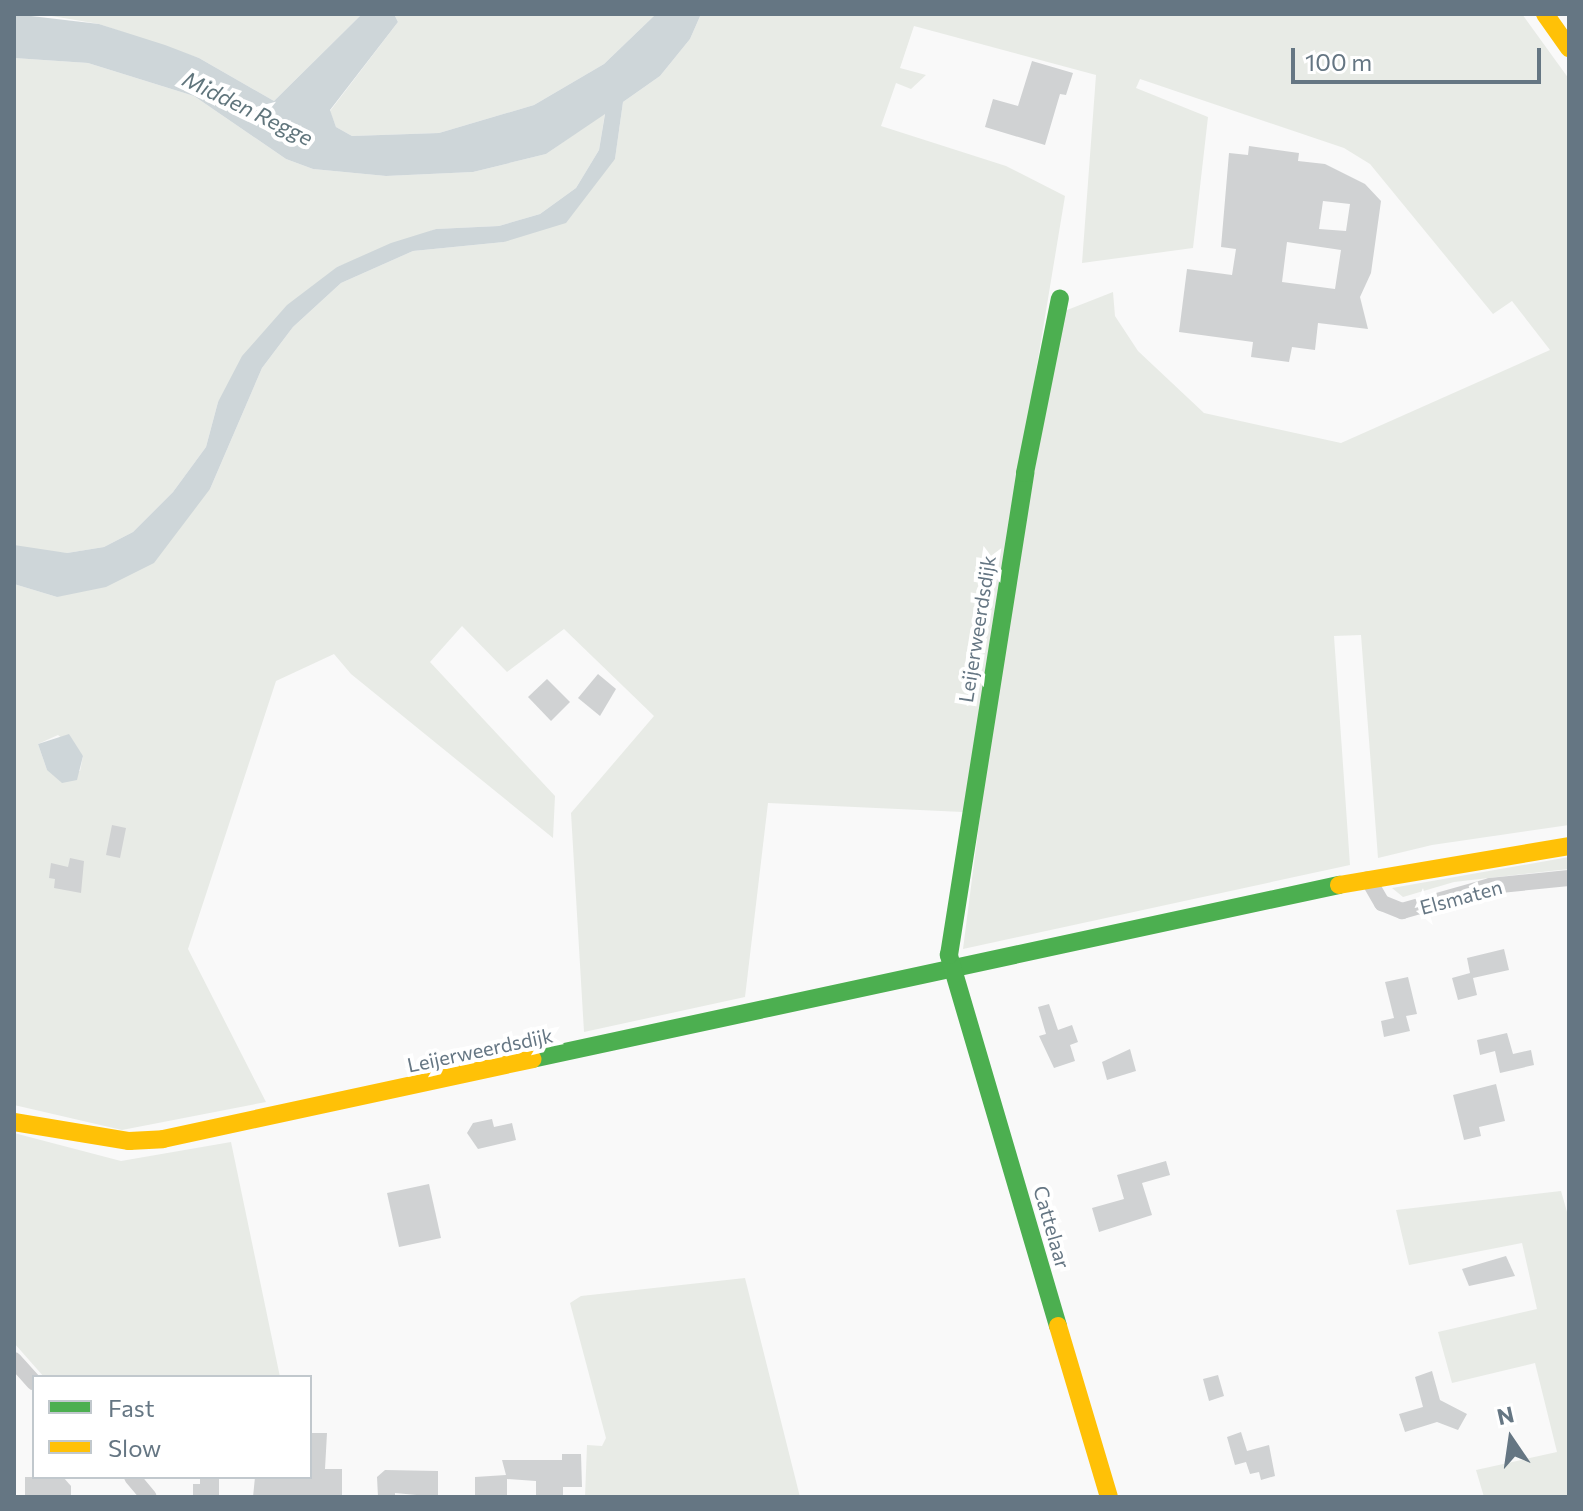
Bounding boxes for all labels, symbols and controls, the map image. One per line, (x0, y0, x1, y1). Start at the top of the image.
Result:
scale bar (1295, 32, 1545, 82)
text: 100 m (1305, 47, 1372, 76)
water label: Midden Regge (179, 65, 317, 151)
street label: Leijerweerdsdijk (954, 554, 1000, 704)
street label: Elsmaten (1417, 875, 1505, 919)
street label: Leijerweerdsdijk (405, 1023, 555, 1077)
street label: Cattelaar (1029, 1183, 1075, 1271)
legend (32, 1375, 312, 1479)
text: Fast (108, 1393, 155, 1422)
north arrow (1471, 1399, 1551, 1479)
text: N (1494, 1400, 1517, 1430)
text: Slow (108, 1433, 161, 1462)

